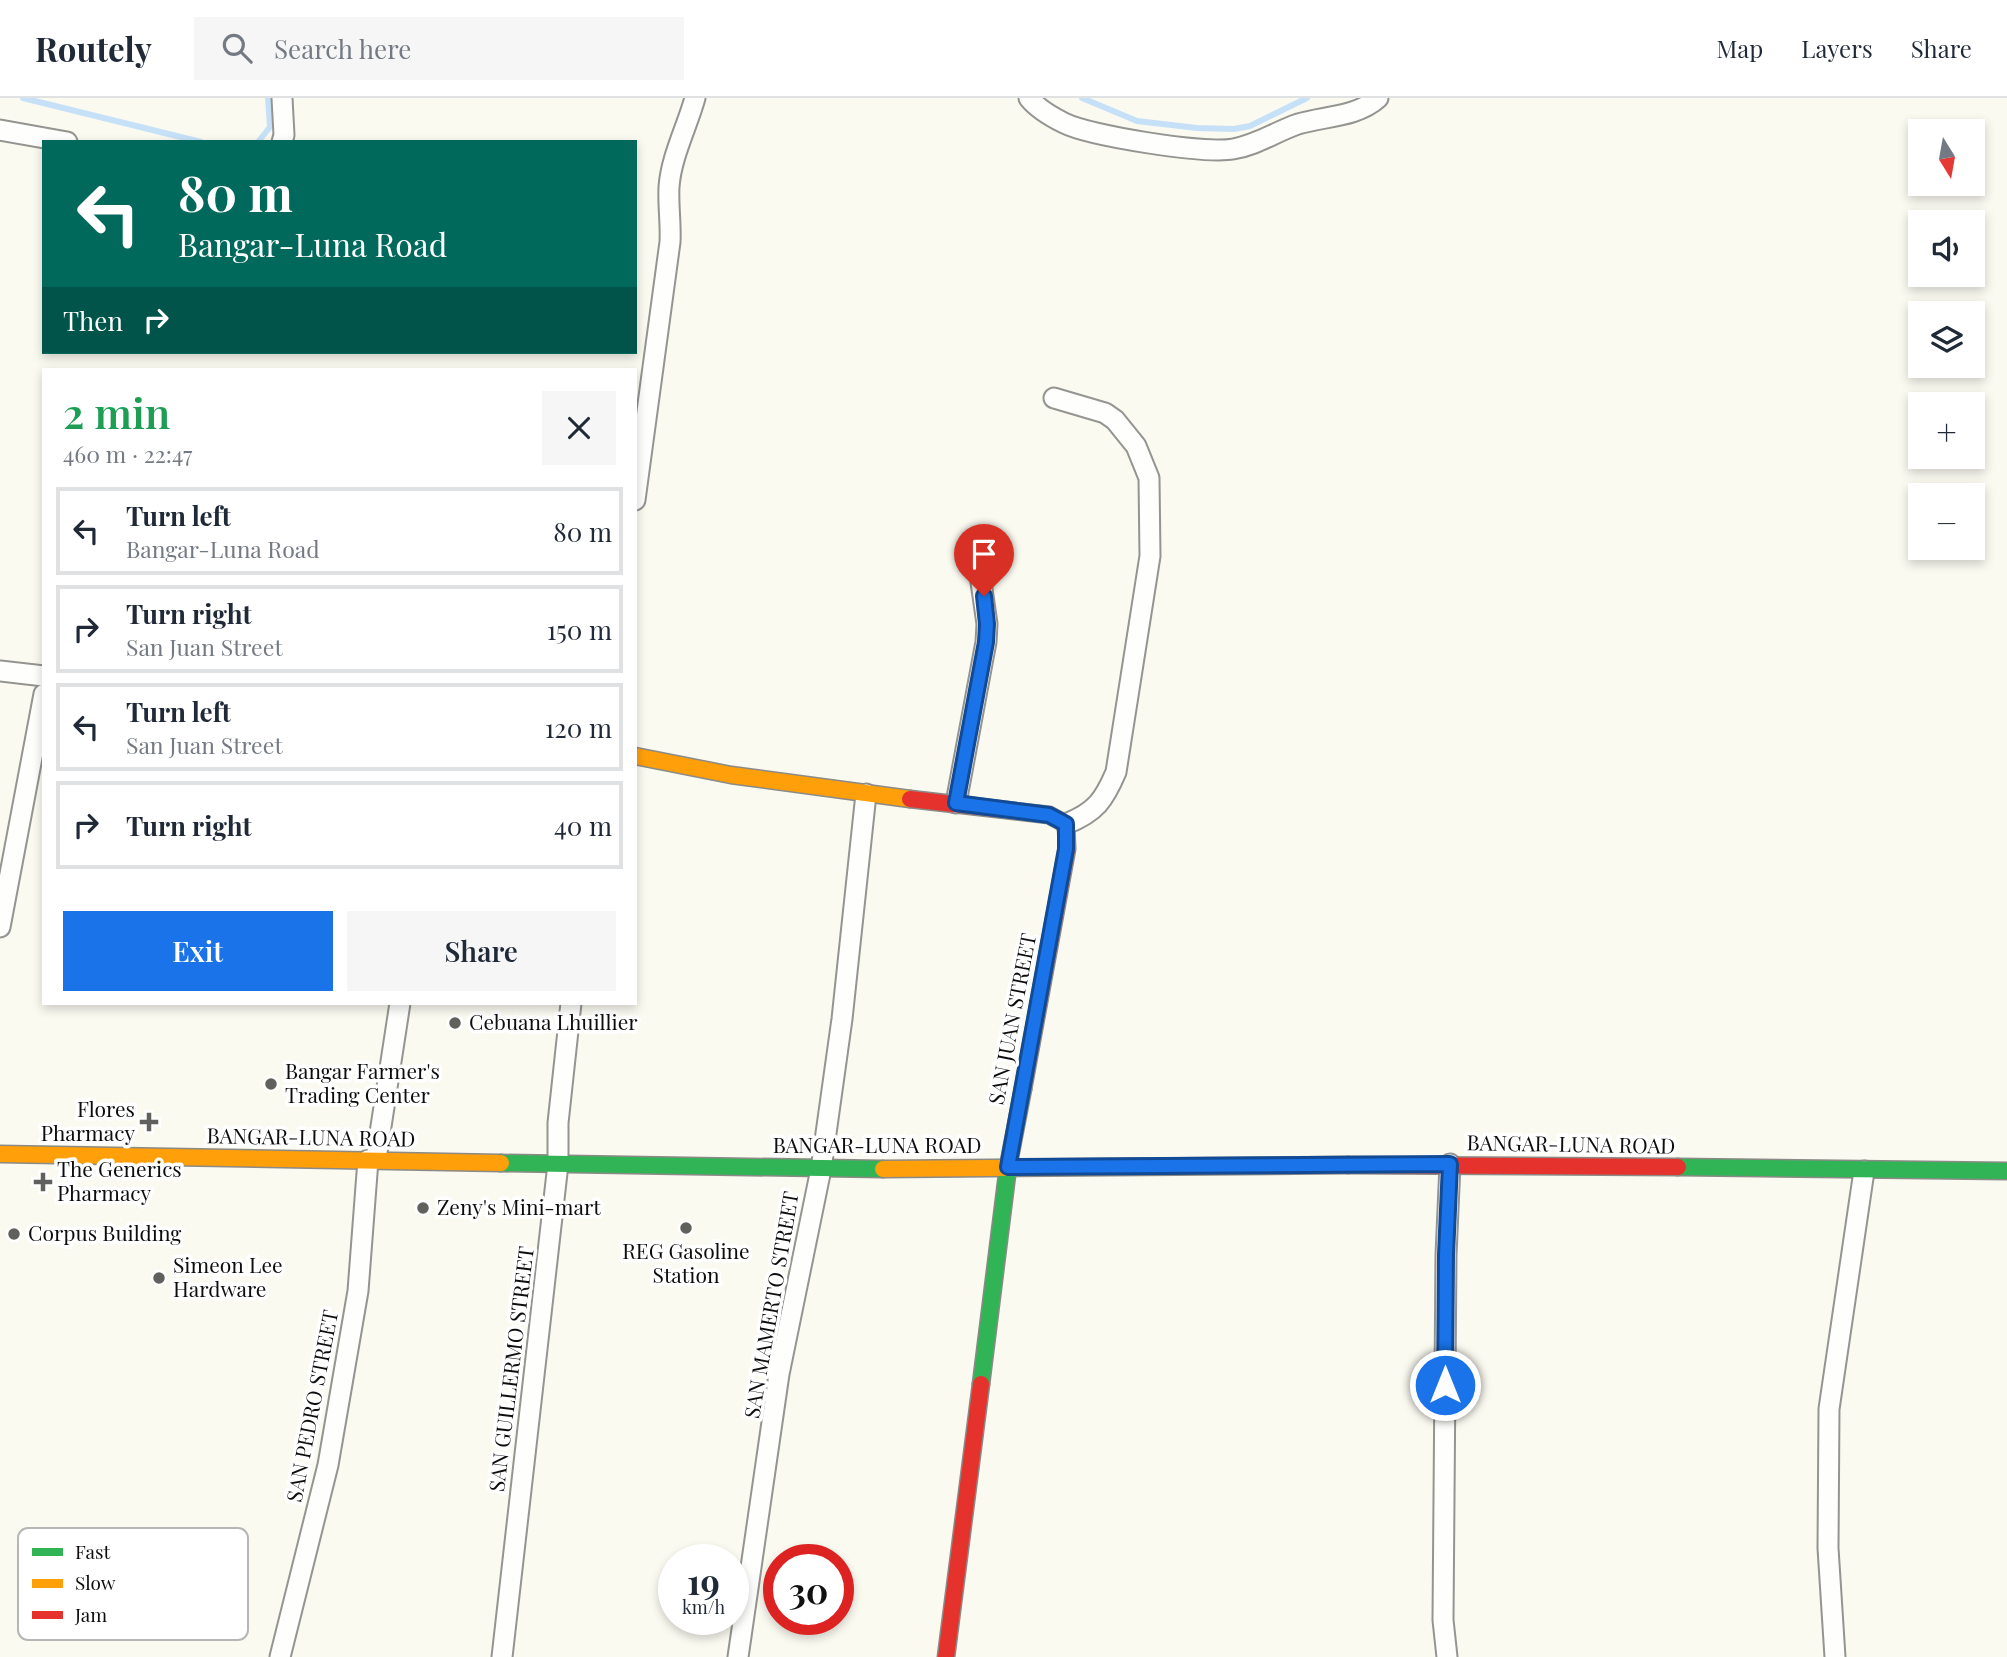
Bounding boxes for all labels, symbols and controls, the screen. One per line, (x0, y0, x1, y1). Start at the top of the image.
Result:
search box (194, 17, 684, 80)
text: Routely (35, 26, 152, 70)
icon: search (218, 29, 256, 67)
text: Search here (274, 31, 411, 66)
text: Map (1717, 32, 1763, 64)
text: Layers (1801, 32, 1873, 64)
text: Share (1911, 32, 1972, 64)
north arrow (1908, 119, 1984, 196)
map controls (1908, 119, 1985, 560)
text: 80 m (178, 159, 293, 224)
icon: left (63, 168, 154, 259)
button: sound (1908, 210, 1985, 287)
text: Bangar-Luna Road (178, 222, 447, 265)
icon: right (137, 301, 175, 339)
button: layers (1908, 301, 1985, 378)
text: Then (63, 303, 123, 338)
text: 2 min (63, 384, 170, 440)
button: close (542, 391, 616, 465)
button: + (1908, 392, 1985, 469)
text: 460 m · 22:47 (63, 438, 192, 469)
button: − (1908, 483, 1985, 560)
text: Turn left (126, 498, 231, 533)
icon: left (67, 512, 105, 550)
text: 80 m (553, 514, 612, 549)
pin (954, 524, 1014, 596)
text: Bangar-Luna Road (126, 533, 320, 564)
icon: arrive (965, 535, 1003, 573)
text: Turn right (126, 596, 252, 631)
icon: right (67, 610, 105, 648)
text: 150 m (547, 612, 612, 647)
text: San Juan Street (126, 631, 283, 662)
text: Turn left (126, 694, 231, 729)
icon: left (67, 708, 105, 746)
text: 120 m (545, 710, 612, 745)
text: San Juan Street (126, 729, 283, 760)
icon: right (67, 806, 105, 844)
text: Turn right (126, 808, 252, 843)
text: 40 m (554, 808, 612, 843)
button: Exit (63, 911, 333, 991)
button: Share (347, 911, 616, 991)
street label: SAN JUAN STREET (981, 930, 1041, 1107)
place label: Cebuana Lhuillier (469, 1007, 638, 1035)
marker: Cebuana Lhuillier (447, 1015, 463, 1031)
place label: Bangar Farmer's Trading Center (285, 1056, 440, 1108)
marker: Bangar Farmer's Trading Center (263, 1076, 279, 1092)
place label: Flores Pharmacy (41, 1094, 135, 1146)
marker: Flores Pharmacy (141, 1114, 157, 1130)
street label: BANGAR-LUNA ROAD (206, 1120, 416, 1152)
street label: BANGAR-LUNA ROAD (1466, 1127, 1676, 1159)
street label: BANGAR-LUNA ROAD (773, 1130, 981, 1158)
place label: The Generics Pharmacy (57, 1154, 182, 1206)
marker: The Generics Pharmacy (35, 1174, 51, 1190)
street label: SAN MAMERTO STREET (736, 1189, 804, 1420)
place label: Zeny's Mini-mart (437, 1192, 601, 1220)
marker: Zeny's Mini-mart (415, 1200, 431, 1216)
place label: Corpus Building (28, 1218, 181, 1246)
marker: REG Gasoline Station (678, 1220, 694, 1236)
marker: Corpus Building (6, 1226, 22, 1242)
place label: REG Gasoline Station (622, 1236, 750, 1288)
street label: SAN GUILLERMO STREET (481, 1245, 539, 1493)
place label: Simeon Lee Hardware (173, 1250, 283, 1302)
marker: Simeon Lee Hardware (151, 1270, 167, 1286)
street label: SAN PEDRO STREET (279, 1307, 343, 1504)
position arrow (1408, 1348, 1482, 1422)
legend (18, 1528, 248, 1640)
text: Fast (75, 1538, 111, 1564)
speed limit sign: 30 (763, 1544, 854, 1635)
text: 19 (687, 1557, 720, 1604)
text: Slow (75, 1569, 116, 1595)
text: km/h (682, 1595, 725, 1619)
text: Jam (74, 1601, 107, 1627)

